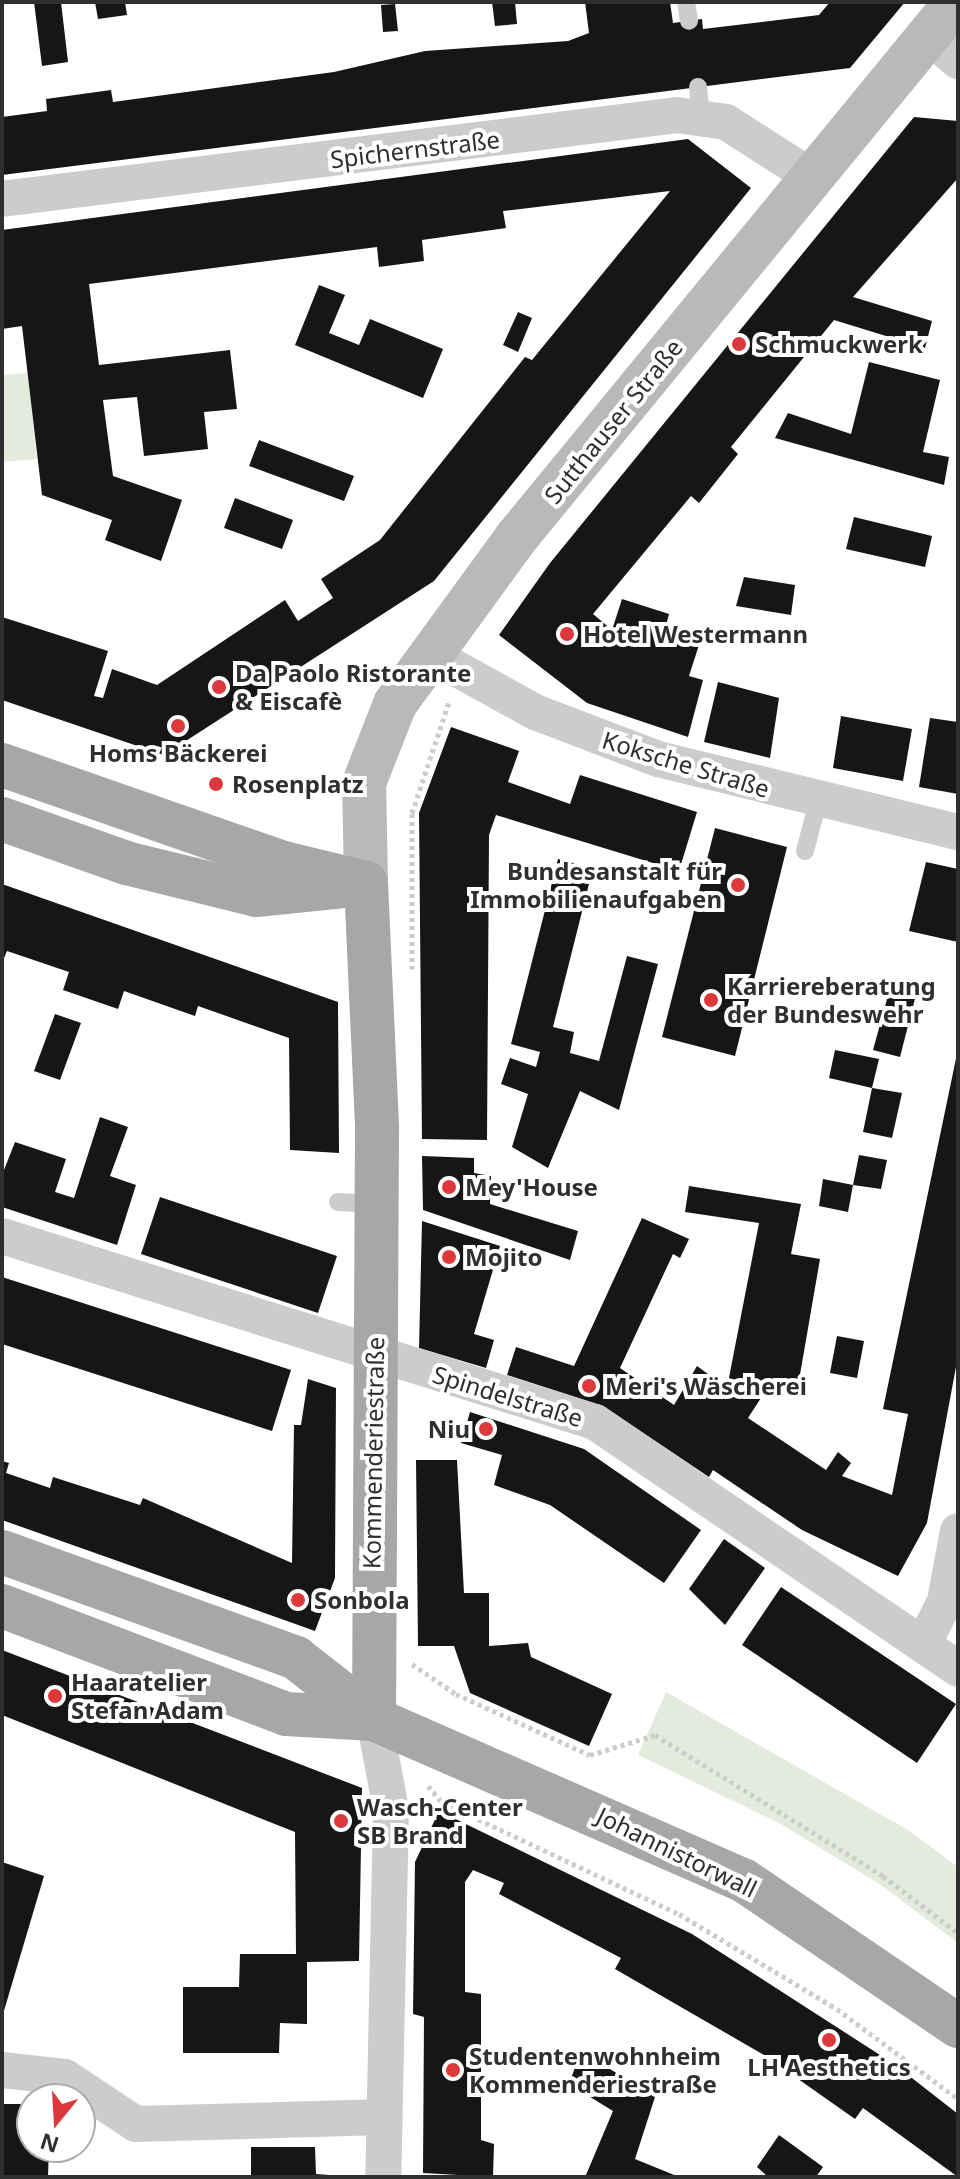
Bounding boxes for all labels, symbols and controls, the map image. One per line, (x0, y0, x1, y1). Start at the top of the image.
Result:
street label: Spichernstraße (329, 124, 501, 174)
place label: Schmuckwerk (755, 330, 923, 358)
street label: Sutthauser Straße (538, 333, 688, 509)
marker: Schmuckwerk (730, 335, 748, 353)
place label: Hotel Westermann (583, 620, 808, 648)
marker: Hotel Westermann (558, 625, 576, 643)
place label: Da Paolo Ristorante & Eiscafè (235, 659, 471, 715)
marker: Da Paolo Ristorante & Eiscafè (210, 678, 228, 696)
marker: Homs Bäckerei (169, 717, 187, 735)
street label: Koksche Straße (599, 725, 773, 803)
place label: Homs Bäckerei (89, 739, 267, 767)
place label: Rosenplatz (232, 770, 364, 798)
marker: Rosenplatz (207, 775, 225, 793)
place label: Bundesanstalt für Immobilienaufgaben (470, 857, 722, 913)
marker: Bundesanstalt für Immobilienaufgaben (729, 876, 747, 894)
place label: Karriereberatung der Bundeswehr (727, 972, 936, 1028)
marker: Karriereberatung der Bundeswehr (702, 991, 720, 1009)
place label: Mey'House (465, 1173, 598, 1201)
marker: Mey'House (440, 1178, 458, 1196)
place label: Mojito (465, 1243, 542, 1271)
marker: Mojito (440, 1248, 458, 1266)
street label: Kommenderiestraße (357, 1337, 389, 1569)
street label: Spindelstraße (430, 1360, 586, 1432)
place label: Meri's Wäscherei (605, 1372, 807, 1400)
marker: Meri's Wäscherei (580, 1377, 598, 1395)
place label: Niu (428, 1415, 470, 1443)
marker: Niu (477, 1420, 495, 1438)
place label: Sonbola (314, 1586, 410, 1614)
marker: Sonbola (289, 1591, 307, 1609)
place label: Haaratelier Stefan Adam (71, 1668, 224, 1724)
marker: Haaratelier Stefan Adam (46, 1687, 64, 1705)
place label: Wasch-Center SB Brand (357, 1793, 523, 1849)
street label: Johannistorwall (592, 1801, 762, 1903)
marker: Wasch-Center SB Brand (332, 1812, 350, 1830)
marker: LH Aesthetics (820, 2031, 838, 2049)
place label: Studentenwohnheim Kommenderiestraße (469, 2042, 721, 2098)
place label: LH Aesthetics (747, 2053, 911, 2081)
marker: Studentenwohnheim Kommenderiestraße (444, 2061, 462, 2079)
north arrow (16, 2083, 96, 2163)
text: N (36, 2127, 62, 2161)

